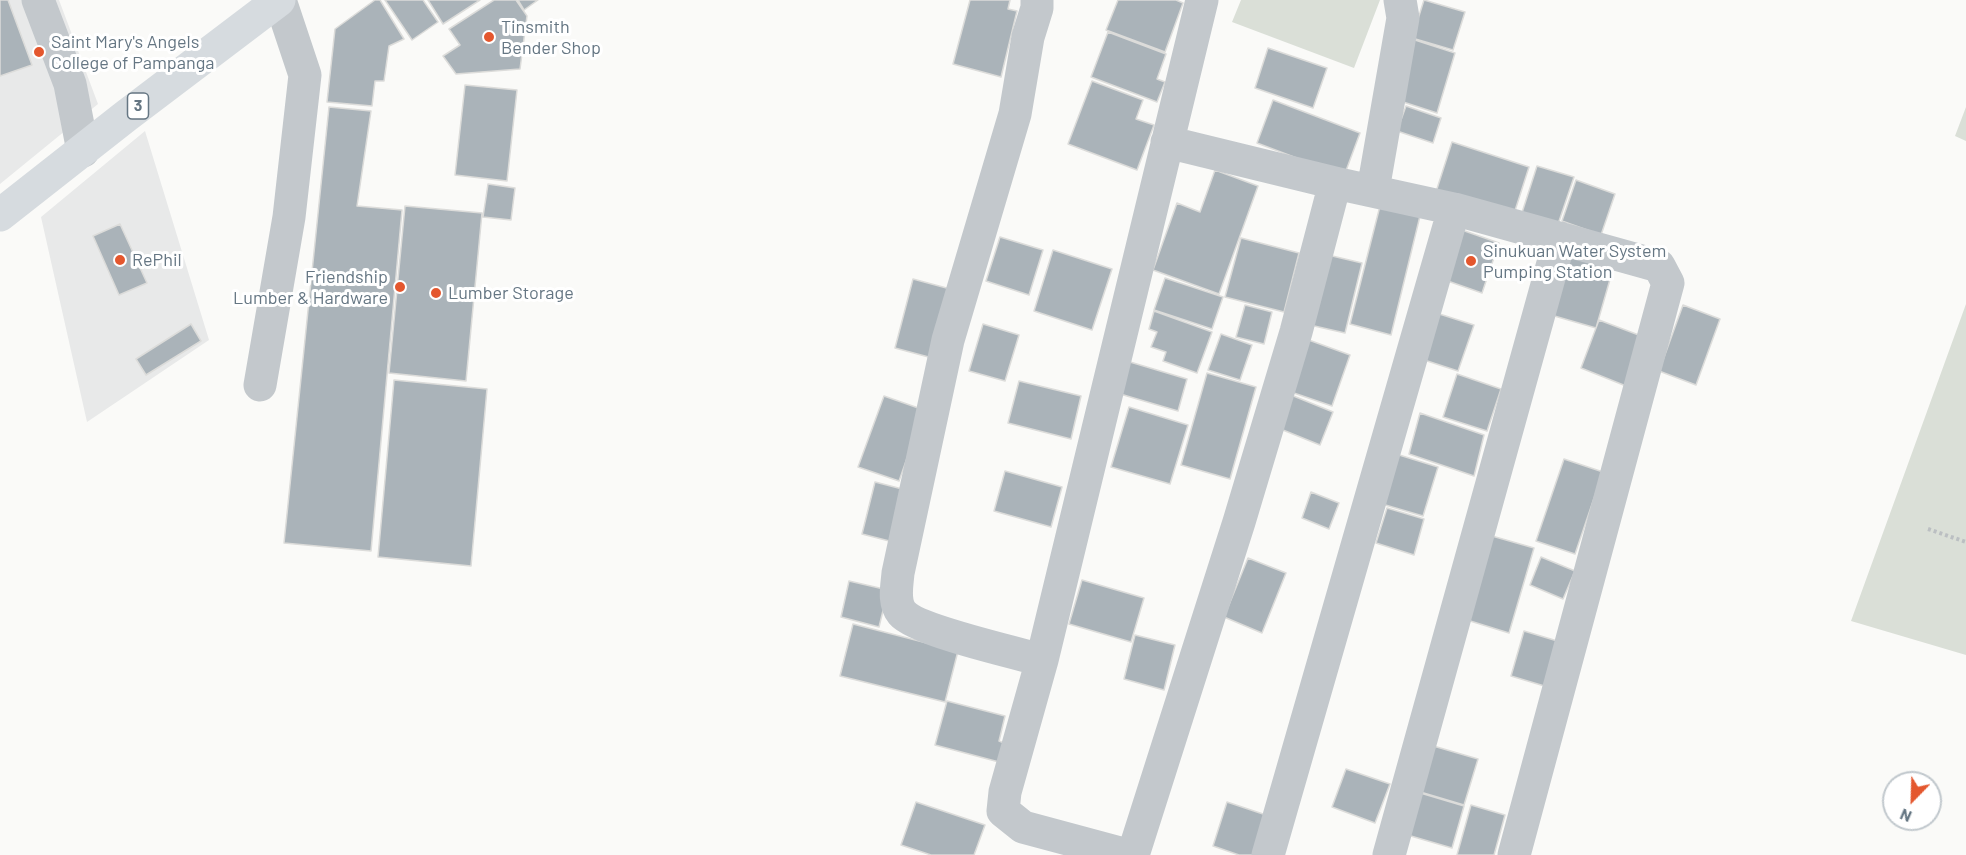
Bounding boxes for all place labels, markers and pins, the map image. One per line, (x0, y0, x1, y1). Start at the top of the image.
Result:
place label: Tinsmith Bender Shop (501, 16, 601, 58)
marker: Tinsmith Bender Shop (482, 30, 496, 44)
place label: Saint Mary's Angels College of Pampanga (51, 31, 214, 74)
marker: Saint Mary's Angels College of Pampanga (32, 45, 46, 59)
place label: Sinukuan Water System Pumping Station (1483, 240, 1666, 282)
place label: RePhil (132, 249, 182, 271)
marker: RePhil (113, 253, 127, 267)
marker: Sinukuan Water System Pumping Station (1464, 254, 1478, 268)
place label: Friendship Lumber & Hardware (233, 266, 388, 308)
marker: Friendship Lumber & Hardware (393, 280, 407, 294)
place label: Lumber Storage (448, 282, 574, 304)
marker: Lumber Storage (429, 286, 443, 300)

